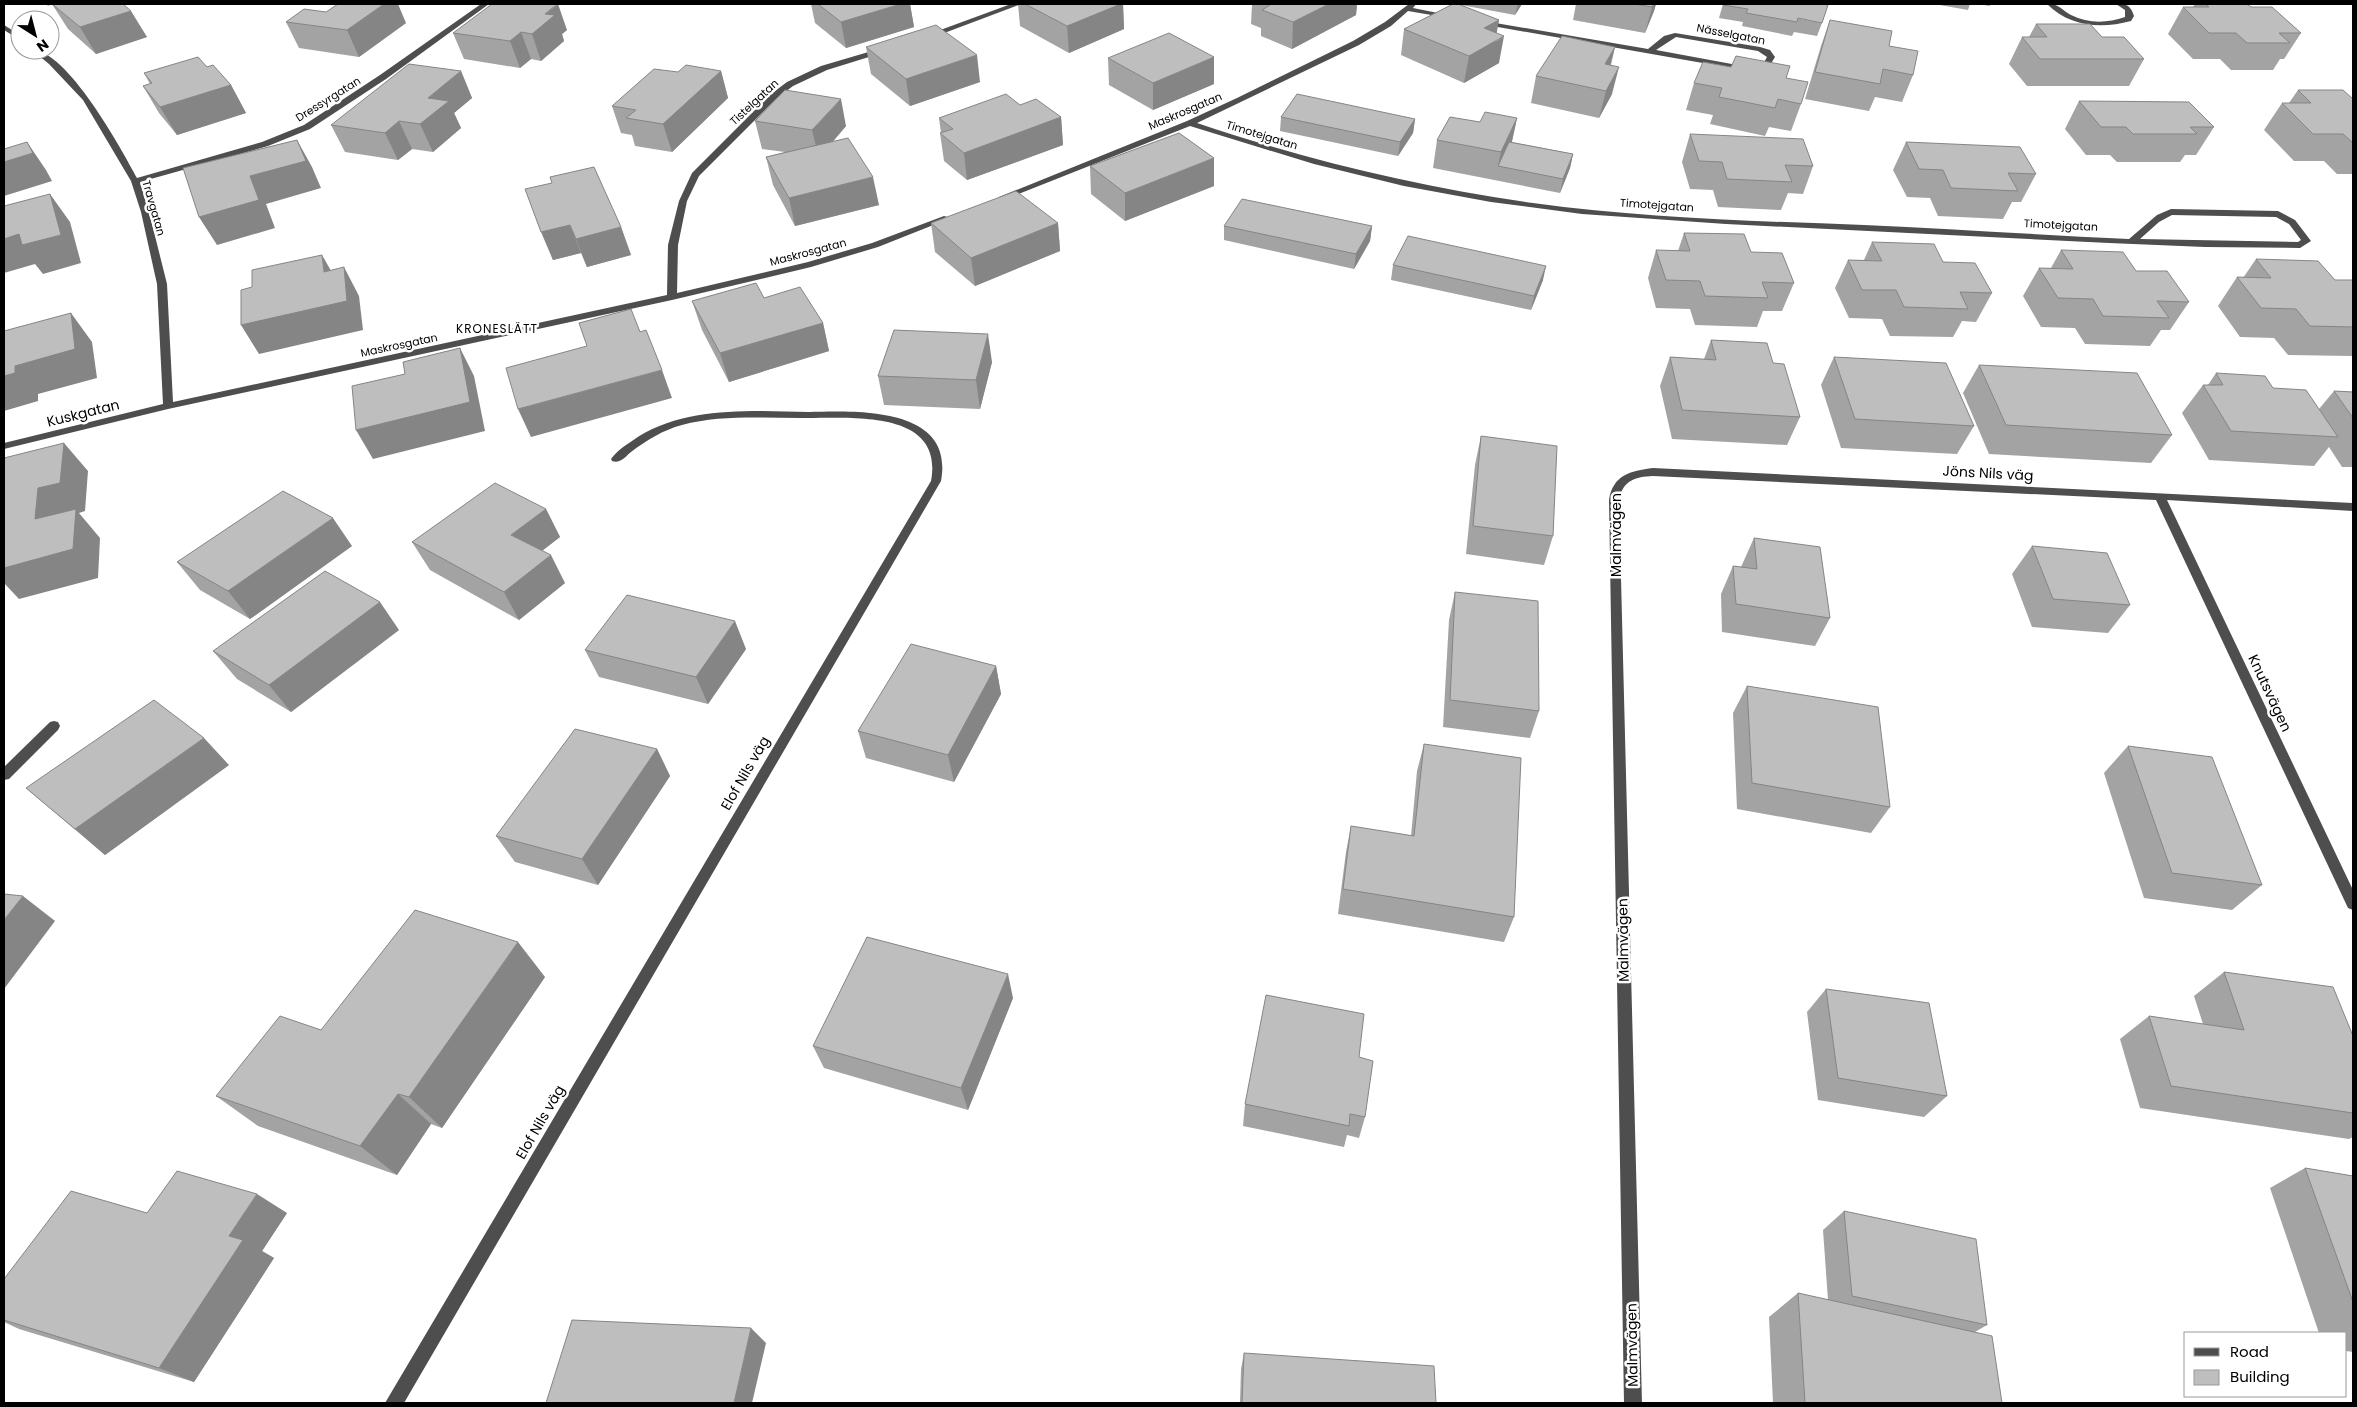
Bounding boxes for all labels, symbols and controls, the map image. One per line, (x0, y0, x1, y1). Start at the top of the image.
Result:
north arrow (10, 10, 60, 60)
street label: Nässelgatan (1695, 20, 1767, 48)
text: N (33, 34, 53, 57)
street label: Dressyrgatan (292, 73, 364, 125)
street label: Tistelgatan (726, 75, 782, 129)
street label: Maskrosgatan (1146, 88, 1224, 134)
street label: Timotejgatan (1224, 117, 1300, 153)
street label: Travgatan (138, 178, 170, 238)
street label: Timotejgatan (1620, 194, 1694, 216)
street label: Timotejgatan (2024, 215, 2098, 235)
street label: Maskrosgatan (768, 234, 848, 270)
district label: KRONESLÄTT (456, 320, 538, 337)
street label: Maskrosgatan (359, 329, 439, 361)
street label: Kuskgatan (45, 394, 121, 432)
street label: Jöns Nils väg (1942, 461, 2034, 485)
street label: Malmvägen (1606, 493, 1626, 577)
street label: Knutsvägen (2243, 651, 2297, 735)
street label: Elof Nils väg (716, 732, 774, 814)
street label: Malmvägen (1612, 898, 1634, 982)
street label: Elof Nils väg (511, 1081, 569, 1163)
street label: Malmvägen (1621, 1303, 1643, 1387)
legend (2184, 1332, 2347, 1397)
text: Road (2230, 1341, 2269, 1362)
text: Building (2230, 1366, 2290, 1387)

